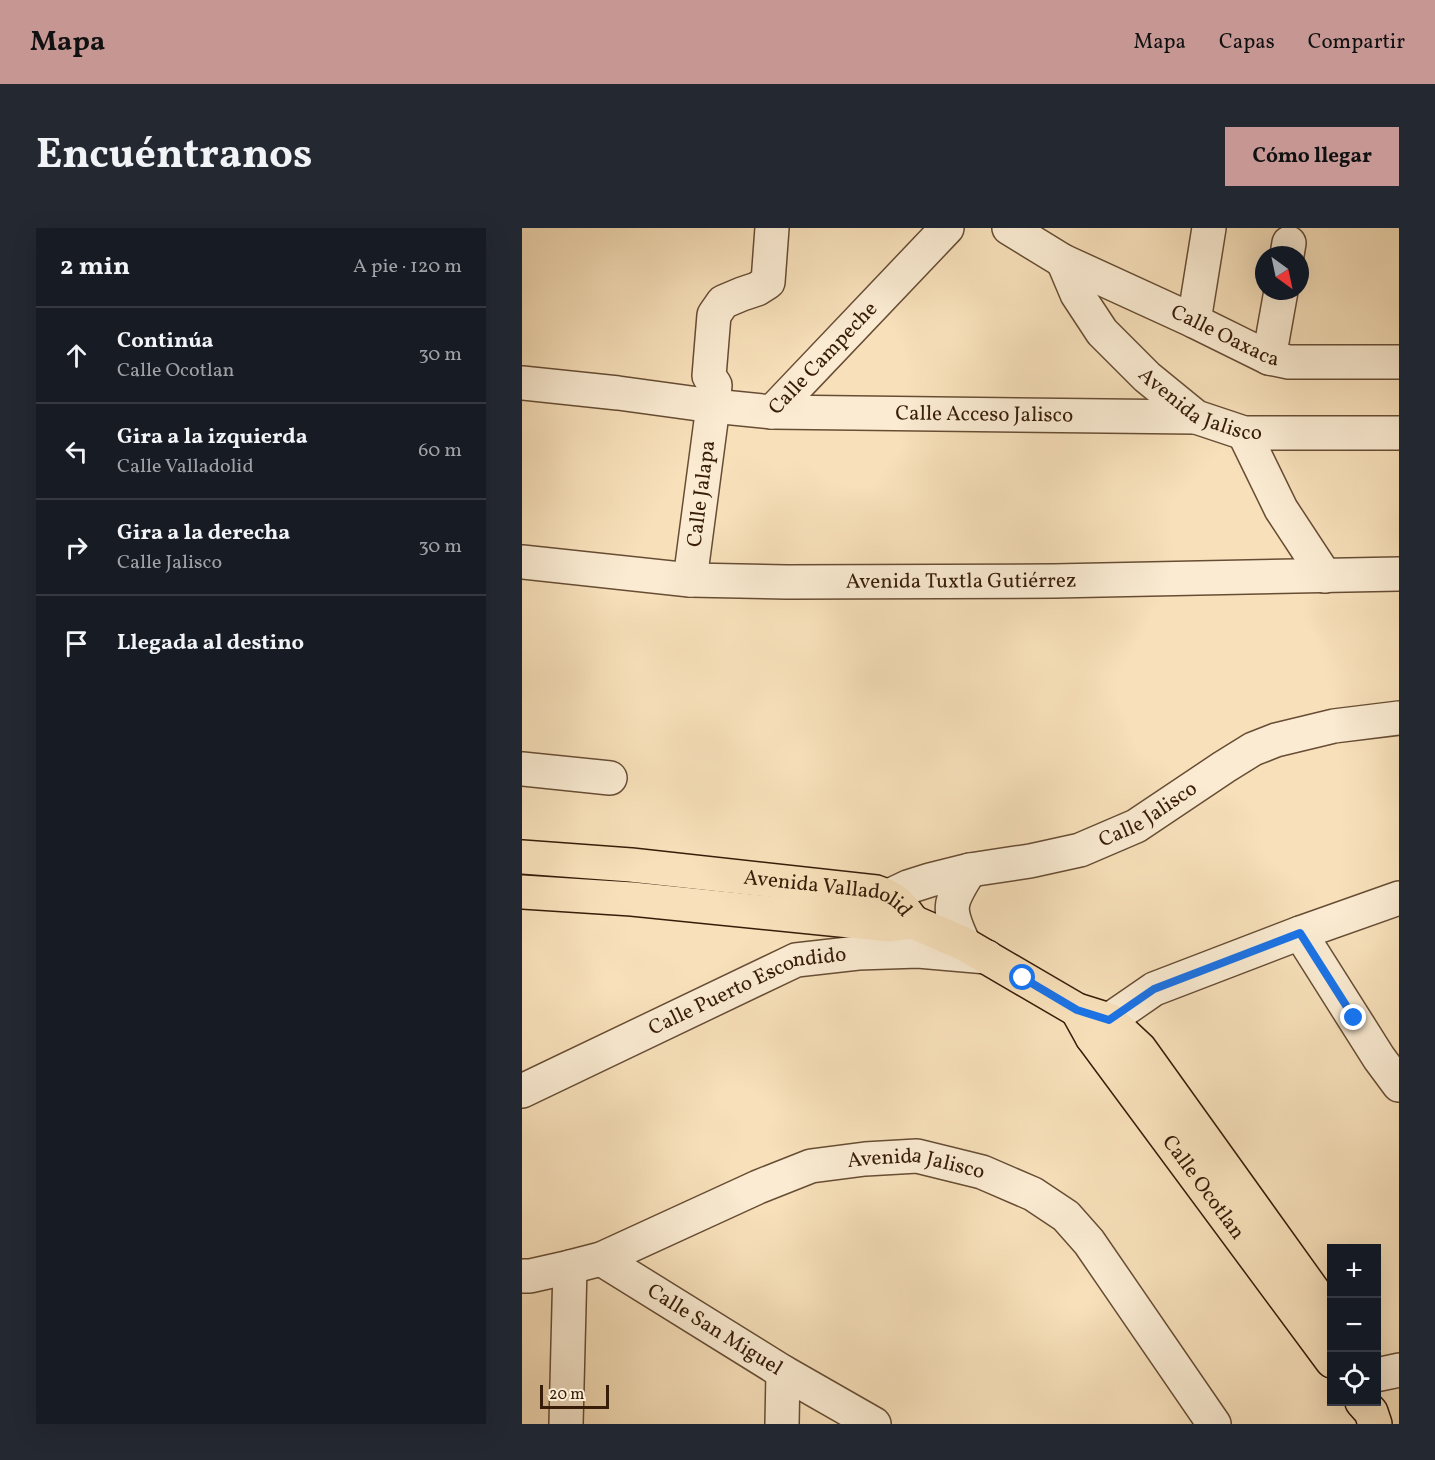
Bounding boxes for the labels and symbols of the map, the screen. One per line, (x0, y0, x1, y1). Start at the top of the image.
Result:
north arrow (1255, 246, 1309, 300)
street label: Calle Campeche (762, 295, 884, 422)
street label: Calle Oaxaca (1166, 298, 1282, 374)
street label: Avenida Jalisco (1131, 361, 1262, 448)
street label: Calle Acceso Jalisco (895, 399, 1073, 430)
street label: Calle Jalapa (680, 439, 723, 549)
street label: Avenida Tuxtla Gutiérrez (846, 566, 1077, 596)
street label: Calle Jalisco (1094, 774, 1203, 855)
street label: Avenida Valladolid (742, 863, 919, 923)
street label: Calle Puerto Escondido (644, 940, 848, 1043)
route start (1009, 964, 1035, 990)
route end (1340, 1004, 1366, 1030)
street label: Calle Ocotlan (1155, 1129, 1252, 1246)
street label: Avenida Jalisco (845, 1141, 988, 1187)
street label: Calle San Miguel (642, 1277, 788, 1383)
scale bar (540, 1382, 609, 1410)

